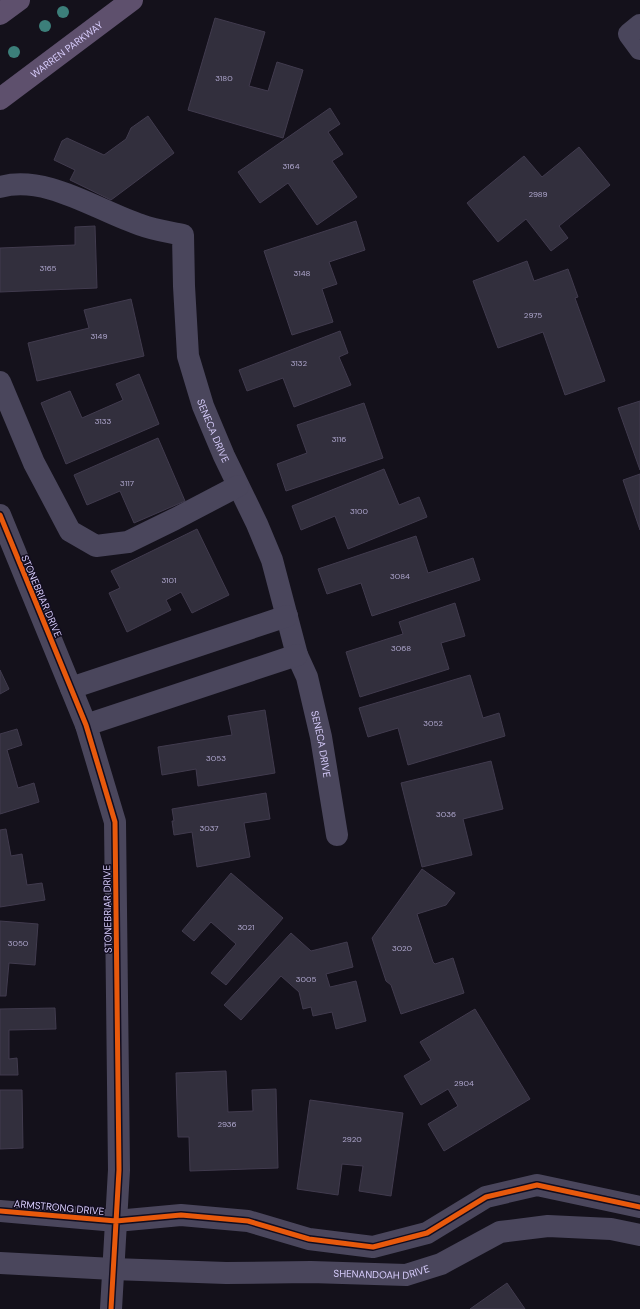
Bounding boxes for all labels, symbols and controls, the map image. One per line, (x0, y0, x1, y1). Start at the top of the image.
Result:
street label: WARREN PARKWAY (28, 18, 105, 81)
house number: 3180 (215, 73, 233, 83)
house number: 3164 (283, 161, 300, 171)
house number: 2989 (528, 189, 548, 199)
house number: 3165 (40, 263, 57, 273)
house number: 3148 (294, 268, 311, 278)
house number: 2975 (524, 310, 542, 320)
house number: 3149 (91, 331, 107, 341)
house number: 3132 (291, 358, 308, 368)
street label: SENECA DRIVE (194, 397, 232, 465)
house number: 3133 (95, 416, 112, 426)
house number: 3116 (332, 434, 346, 444)
house number: 3117 (120, 478, 134, 488)
house number: 3100 (350, 506, 369, 516)
street label: STONEBRIAR DRIVE (18, 553, 65, 640)
house number: 3084 (390, 571, 410, 581)
house number: 3101 (161, 575, 177, 585)
house number: 3068 (391, 643, 411, 653)
street label: SENECA DRIVE (308, 709, 334, 779)
house number: 3052 (423, 718, 443, 728)
house number: 3053 (206, 753, 226, 763)
house number: 3036 (436, 809, 456, 819)
house number: 3037 (199, 823, 219, 833)
street label: STONEBRIAR DRIVE (100, 864, 115, 953)
house number: 3021 (237, 922, 255, 932)
house number: 3050 (8, 938, 29, 948)
house number: 3020 (392, 943, 413, 953)
house number: 3005 (296, 974, 316, 984)
house number: 2904 (454, 1078, 474, 1088)
house number: 2936 (217, 1119, 237, 1129)
house number: 2920 (342, 1134, 362, 1144)
street label: ARMSTRONG DRIVE (13, 1197, 105, 1218)
street label: SHENANDOAH DRIVE (333, 1262, 431, 1282)

